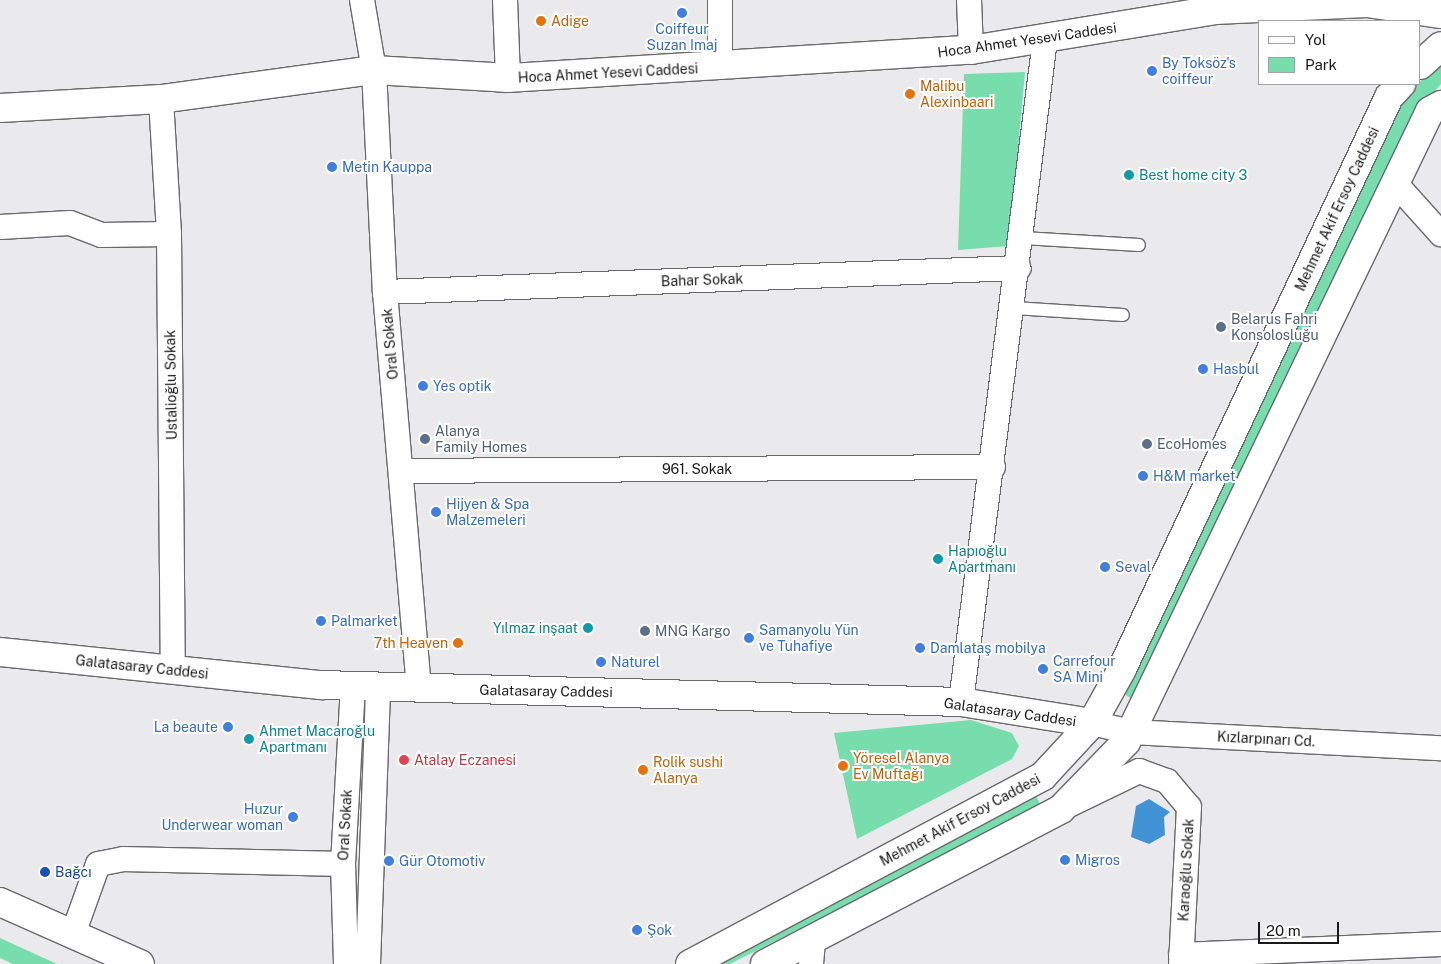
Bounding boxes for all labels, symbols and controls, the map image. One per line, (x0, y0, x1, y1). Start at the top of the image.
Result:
marker: Coiffeur Suzan Imaj (676, 7, 688, 19)
place label: Adige (551, 13, 589, 29)
marker: Adige (535, 15, 547, 27)
street label: Hoca Ahmet Yesevi Caddesi (936, 19, 1118, 61)
legend (1258, 20, 1421, 85)
place label: Coiffeur Suzan Imaj (647, 21, 717, 54)
text: Yol (1305, 31, 1326, 48)
place label: By Toksöz's coiffeur (1162, 55, 1236, 88)
text: Park (1305, 56, 1337, 73)
street label: Hoca Ahmet Yesevi Caddesi (517, 60, 699, 86)
marker: By Toksöz's coiffeur (1146, 65, 1158, 77)
place label: Malibu Alexinbaari (920, 78, 993, 110)
marker: Malibu Alexinbaari (904, 88, 916, 100)
street label: Mehmet Akif Ersoy Caddesi (1292, 124, 1382, 294)
place label: Metin Kauppa (342, 159, 432, 175)
marker: Metin Kauppa (326, 161, 338, 173)
place label: Best home city 3 (1139, 167, 1248, 183)
marker: Best home city 3 (1123, 169, 1135, 181)
street label: Bahar Sokak (661, 270, 743, 290)
street label: Oral Sokak (379, 308, 401, 380)
place label: Belarus Fahri Konsolosluğu (1231, 311, 1319, 344)
marker: Belarus Fahri Konsolosluğu (1215, 321, 1227, 333)
street label: Ustalioğlu Sokak (162, 330, 180, 440)
place label: Hasbul (1213, 361, 1259, 377)
marker: Hasbul (1197, 363, 1209, 375)
place label: Yes optik (433, 378, 492, 394)
marker: Yes optik (417, 380, 429, 392)
place label: Alanya Family Homes (435, 423, 527, 456)
marker: Alanya Family Homes (419, 433, 431, 445)
place label: EcoHomes (1157, 436, 1227, 452)
marker: EcoHomes (1141, 438, 1153, 450)
street label: 961. Sokak (662, 461, 732, 477)
place label: H&M market (1153, 468, 1235, 484)
marker: H&M market (1137, 470, 1149, 482)
place label: Hijyen & Spa Malzemeleri (446, 496, 529, 528)
marker: Hijyen & Spa Malzemeleri (430, 506, 442, 518)
place label: Hapıoğlu Apartmanı (948, 543, 1016, 576)
marker: Hapıoğlu Apartmanı (932, 553, 944, 565)
place label: Seval (1115, 559, 1151, 575)
marker: Seval (1099, 561, 1111, 573)
place label: Palmarket (331, 613, 398, 629)
marker: Palmarket (315, 615, 327, 627)
place label: Yılmaz inşaat (493, 620, 578, 636)
marker: Yılmaz inşaat (582, 622, 594, 634)
place label: Samanyolu Yün ve Tuhafiye (759, 622, 859, 654)
place label: MNG Kargo (655, 623, 730, 639)
marker: MNG Kargo (639, 625, 651, 637)
marker: Samanyolu Yün ve Tuhafiye (743, 632, 755, 644)
place label: 7th Heaven (374, 635, 448, 651)
marker: 7th Heaven (452, 637, 464, 649)
place label: Damlataş mobilya (930, 640, 1046, 656)
marker: Damlataş mobilya (914, 642, 926, 654)
street label: Galatasaray Caddesi (75, 652, 209, 682)
place label: Carrefour SA Mini (1053, 653, 1116, 686)
place label: Naturel (611, 654, 660, 670)
marker: Naturel (595, 656, 607, 668)
marker: Carrefour SA Mini (1037, 663, 1049, 675)
street label: Galatasaray Caddesi (479, 681, 613, 701)
street label: Galatasaray Caddesi (943, 694, 1077, 730)
place label: La beaute (154, 719, 218, 735)
marker: La beaute (222, 721, 234, 733)
place label: Ahmet Macaroğlu Apartmanı (259, 723, 375, 756)
street label: Kızlarpınarı Cd. (1217, 728, 1315, 750)
marker: Ahmet Macaroğlu Apartmanı (243, 733, 255, 745)
place label: Yöresel Alanya Ev Muftağı (853, 750, 949, 782)
place label: Atalay Eczanesi (414, 752, 516, 768)
marker: Atalay Eczanesi (398, 754, 410, 766)
place label: Rolik sushi Alanya (653, 754, 723, 786)
marker: Yöresel Alanya Ev Muftağı (837, 760, 849, 772)
marker: Rolik sushi Alanya (637, 764, 649, 776)
street label: Mehmet Akif Ersoy Caddesi (877, 771, 1043, 869)
street label: Oral Sokak (335, 789, 355, 861)
place label: Huzur Underwear woman (161, 801, 283, 834)
marker: Huzur Underwear woman (287, 811, 299, 823)
street label: Karaoğlu Sokak (1175, 818, 1197, 922)
place label: Migros (1075, 852, 1120, 868)
place label: Gür Otomotiv (399, 853, 485, 869)
marker: Migros (1059, 854, 1071, 866)
marker: Gür Otomotiv (383, 855, 395, 867)
place label: Bağcı (55, 864, 92, 880)
marker: Bağcı (39, 866, 51, 878)
scale bar (1261, 912, 1342, 944)
place label: Şok (647, 922, 672, 938)
text: 20 m (1266, 922, 1301, 939)
marker: Şok (631, 924, 643, 936)

